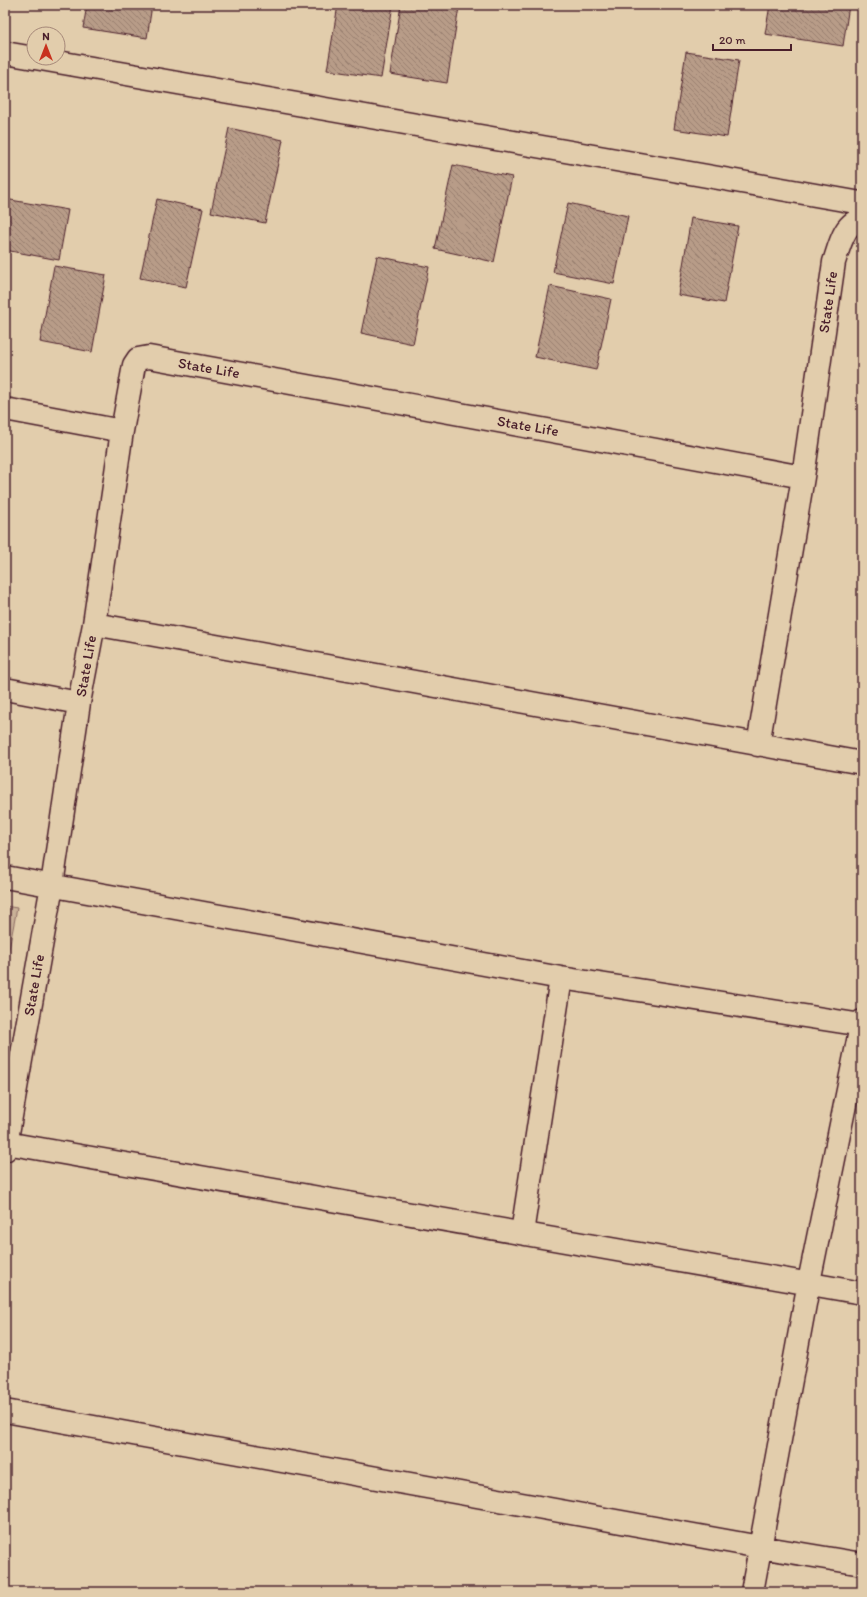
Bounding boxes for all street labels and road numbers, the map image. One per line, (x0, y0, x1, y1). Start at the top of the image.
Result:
street label: State Life (815, 270, 841, 334)
street label: State Life (177, 354, 241, 382)
street label: State Life (496, 412, 560, 440)
street label: State Life (72, 634, 100, 698)
street label: State Life (20, 953, 48, 1017)

